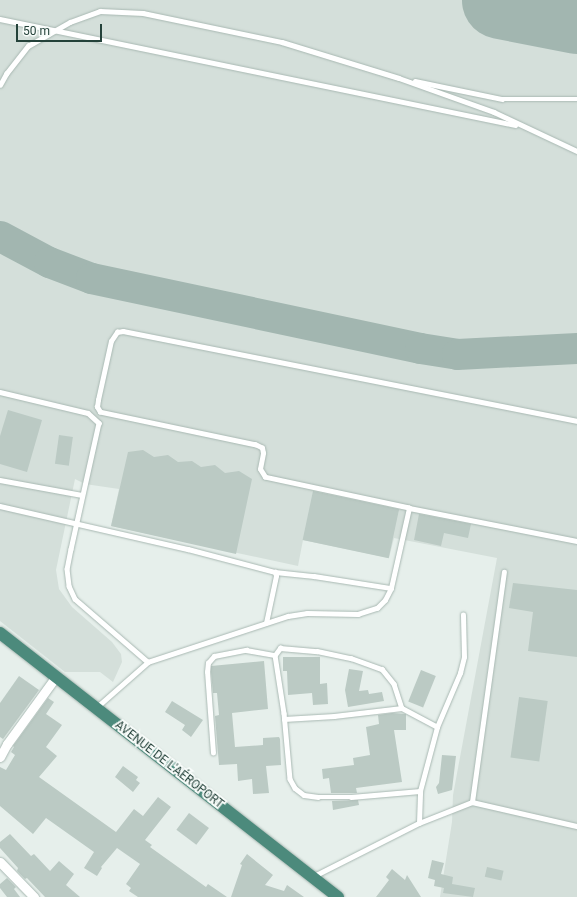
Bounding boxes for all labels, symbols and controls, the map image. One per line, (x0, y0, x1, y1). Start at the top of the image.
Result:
scale bar (18, 16, 104, 42)
text: 50 m (23, 24, 50, 38)
street label: AVENUE DE L'AÉROPORT (112, 718, 226, 812)

